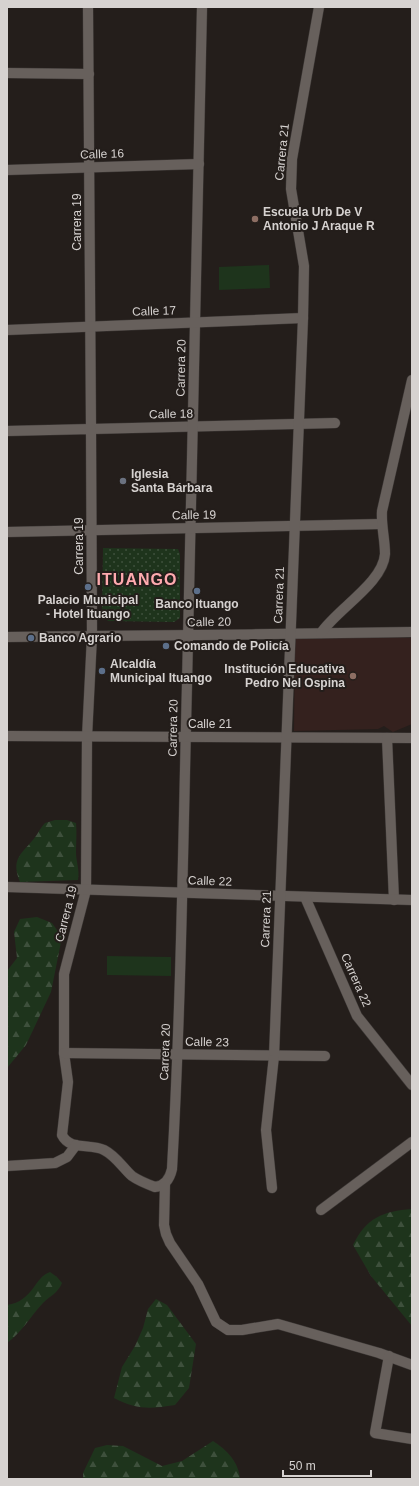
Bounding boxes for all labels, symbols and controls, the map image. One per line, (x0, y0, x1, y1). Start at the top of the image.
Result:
street label: Carrera 21 (272, 122, 292, 181)
street label: Calle 16 (80, 146, 125, 162)
street label: Carrera 19 (70, 193, 84, 251)
place label: Escuela Urb De V Antonio J Araque R (263, 205, 375, 233)
marker: Escuela Urb De V Antonio J Araque R (250, 214, 260, 224)
street label: Calle 17 (132, 303, 177, 319)
street label: Carrera 20 (174, 339, 189, 397)
street label: Calle 18 (149, 407, 193, 421)
place label: Iglesia Santa Bárbara (131, 467, 213, 495)
marker: Iglesia Santa Bárbara (118, 476, 128, 486)
street label: Calle 19 (172, 508, 216, 522)
street label: Carrera 19 (72, 517, 86, 575)
street label: Carrera 21 (271, 566, 287, 624)
district label: ITUANGO (97, 571, 177, 588)
marker: Palacio Municipal - Hotel Ituango (83, 582, 93, 592)
marker: Banco Ituango (192, 586, 202, 596)
place label: Palacio Municipal - Hotel Ituango (38, 593, 138, 621)
place label: Banco Ituango (155, 597, 239, 611)
street label: Calle 20 (187, 615, 231, 629)
place label: Banco Agrario (39, 631, 121, 645)
marker: Banco Agrario (26, 633, 36, 643)
place label: Comando de Policía (174, 639, 289, 653)
marker: Comando de Policía (161, 641, 171, 651)
place label: Alcaldía Municipal Ituango (110, 657, 212, 685)
place label: Institución Educativa Pedro Nel Ospina (224, 662, 345, 690)
marker: Alcaldía Municipal Ituango (97, 666, 107, 676)
marker: Institución Educativa Pedro Nel Ospina (348, 671, 358, 681)
street label: Carrera 20 (166, 699, 181, 757)
street label: Calle 21 (188, 717, 232, 731)
street label: Calle 22 (188, 873, 233, 889)
street label: Carrera 19 (52, 884, 80, 944)
street label: Carrera 21 (258, 890, 274, 948)
street label: Carrera 22 (338, 951, 374, 1009)
street label: Carrera 20 (157, 1023, 173, 1081)
street label: Calle 23 (185, 1035, 229, 1049)
scale bar (283, 1452, 371, 1478)
text: 50 m (289, 1459, 316, 1473)

